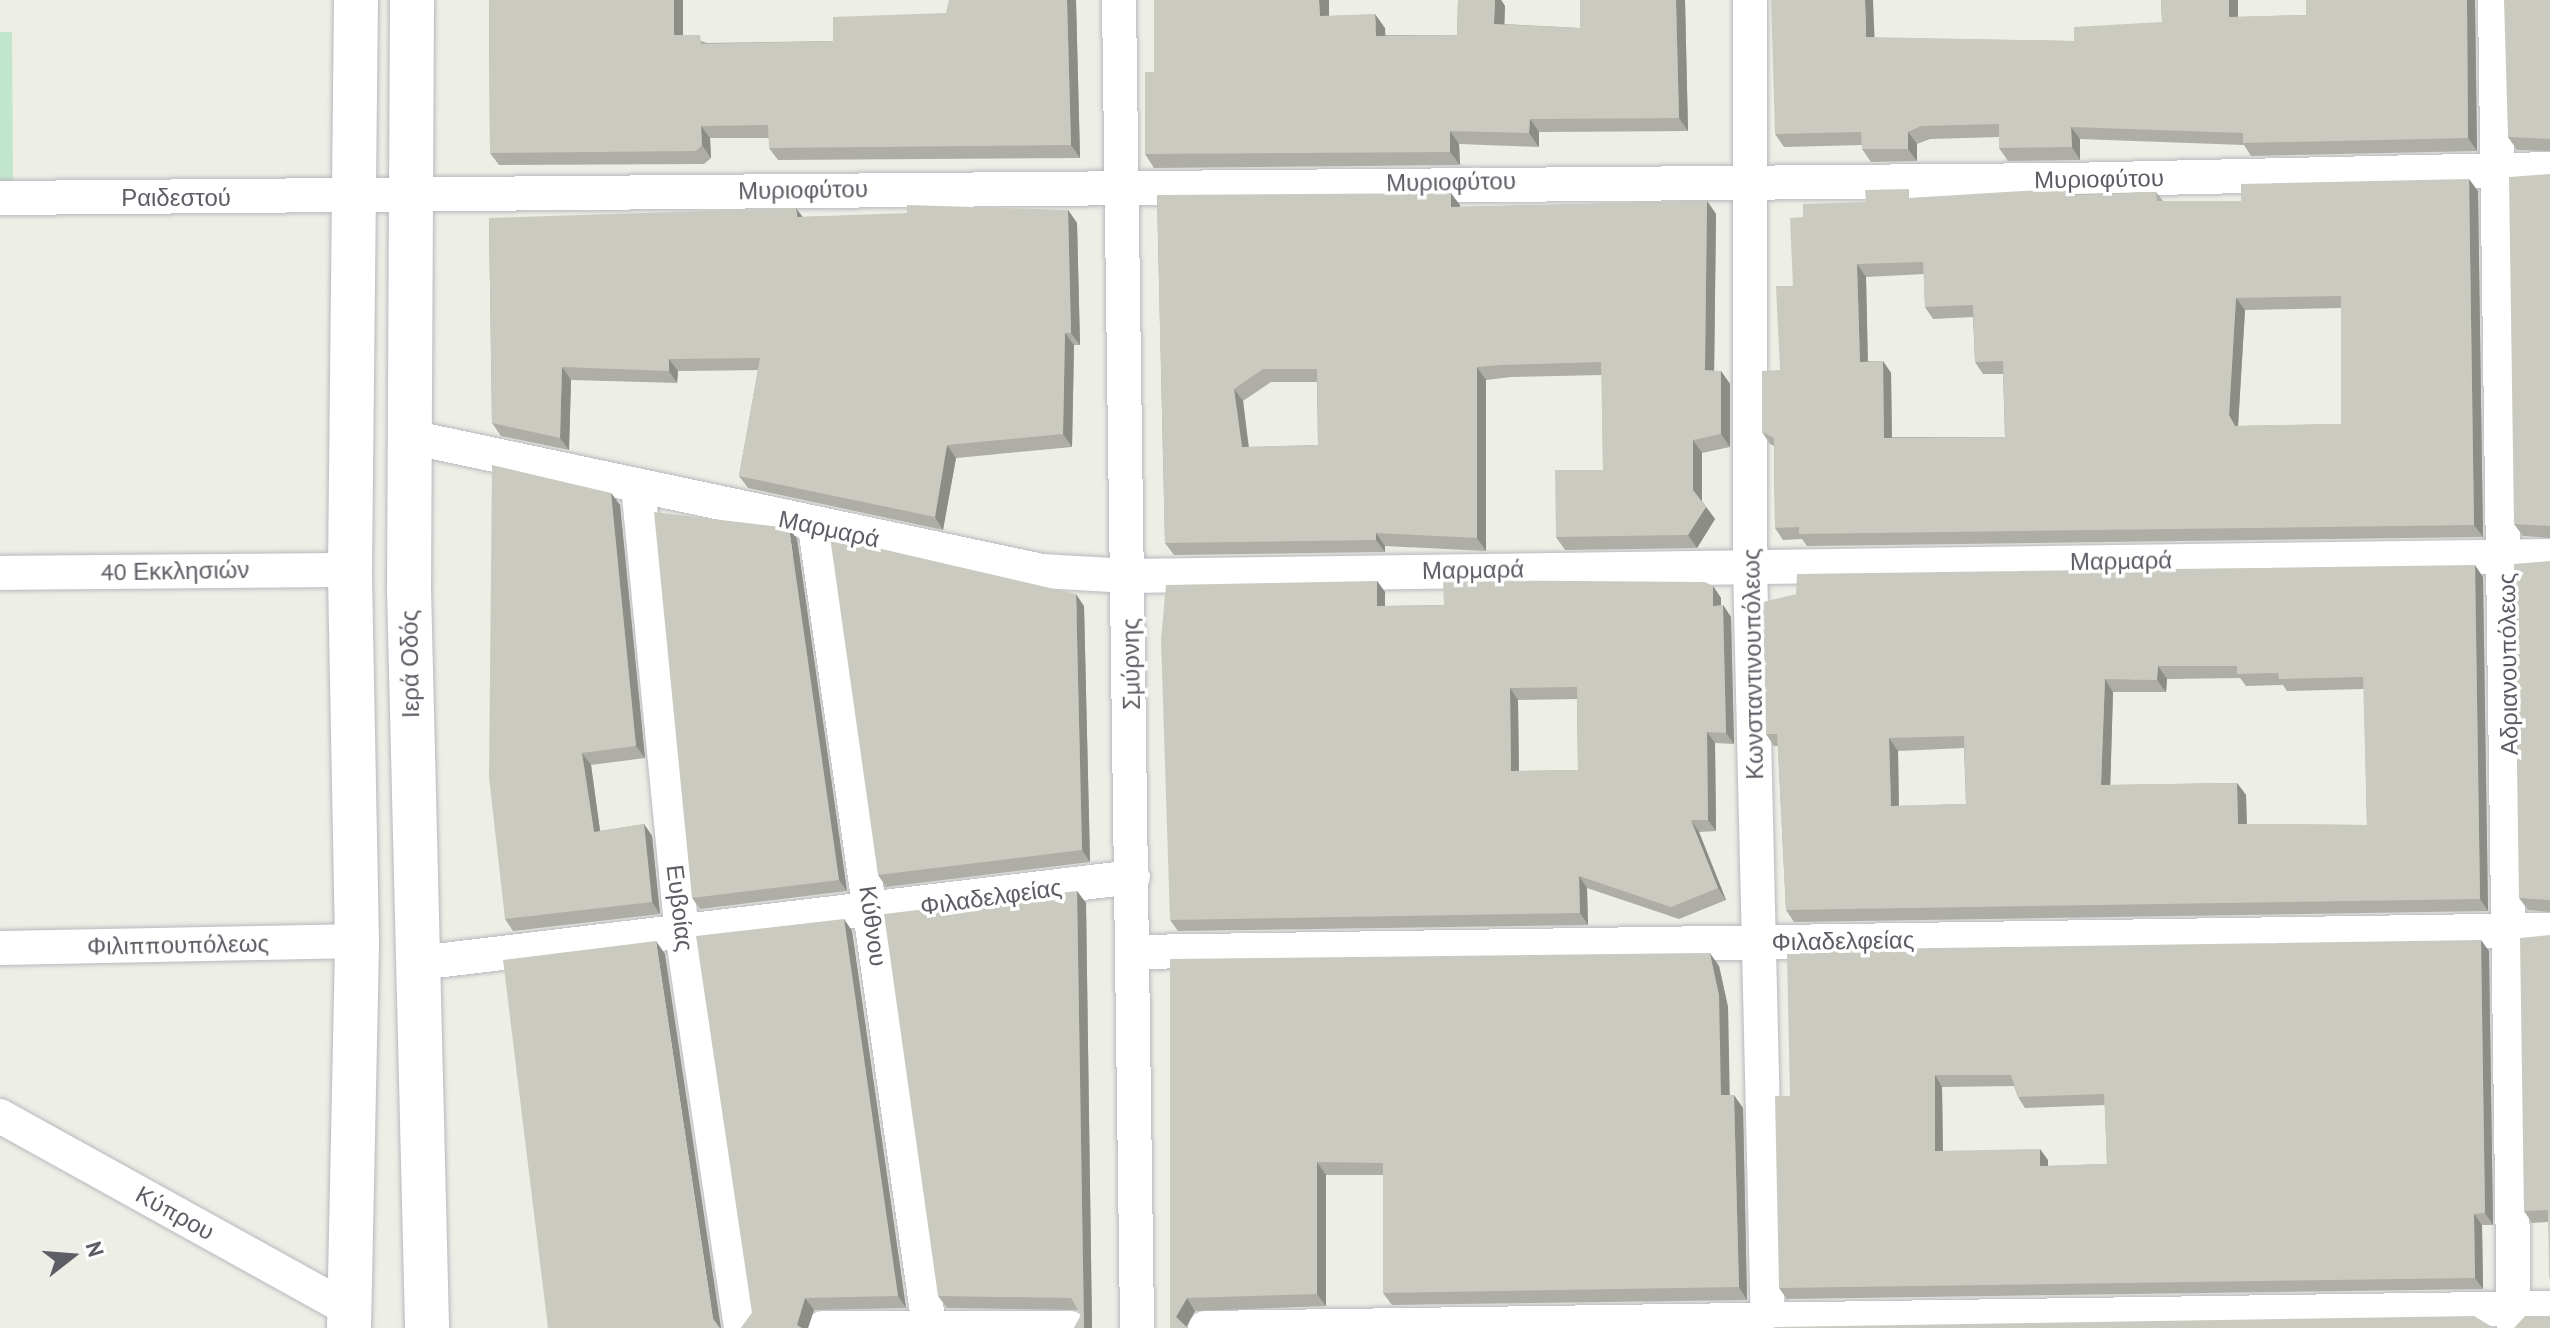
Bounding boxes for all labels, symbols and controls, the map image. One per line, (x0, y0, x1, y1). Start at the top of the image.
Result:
street label: Μυριοφύτου (2034, 163, 2164, 195)
street label: Μυριοφύτου (1386, 166, 1516, 198)
street label: Μυριοφύτου (738, 174, 868, 206)
street label: Ραιδεστού (121, 184, 231, 212)
street label: Μαρμαρά (776, 504, 882, 554)
street label: Μαρμαρά (2070, 546, 2172, 576)
street label: Κωνσταντινουπόλεως (1737, 548, 1769, 780)
street label: 40 Εκκλησιών (100, 555, 250, 587)
street label: Μαρμαρά (1422, 555, 1524, 585)
street label: Αδριανουπόλεως (2492, 572, 2524, 756)
street label: Ιερά Οδός (395, 610, 425, 718)
street label: Σμύρνης (1116, 618, 1146, 710)
street label: Ευβοίας (660, 863, 700, 953)
street label: Φιλαδελφείας (918, 873, 1064, 921)
street label: Κύθνου (853, 884, 893, 968)
street label: Φιλαδελφείας (1771, 925, 1915, 957)
street label: Φιλιππουπόλεως (87, 929, 269, 961)
street label: Κύπρου (131, 1180, 219, 1246)
north arrow (32, 1216, 112, 1296)
text: N (79, 1238, 110, 1260)

